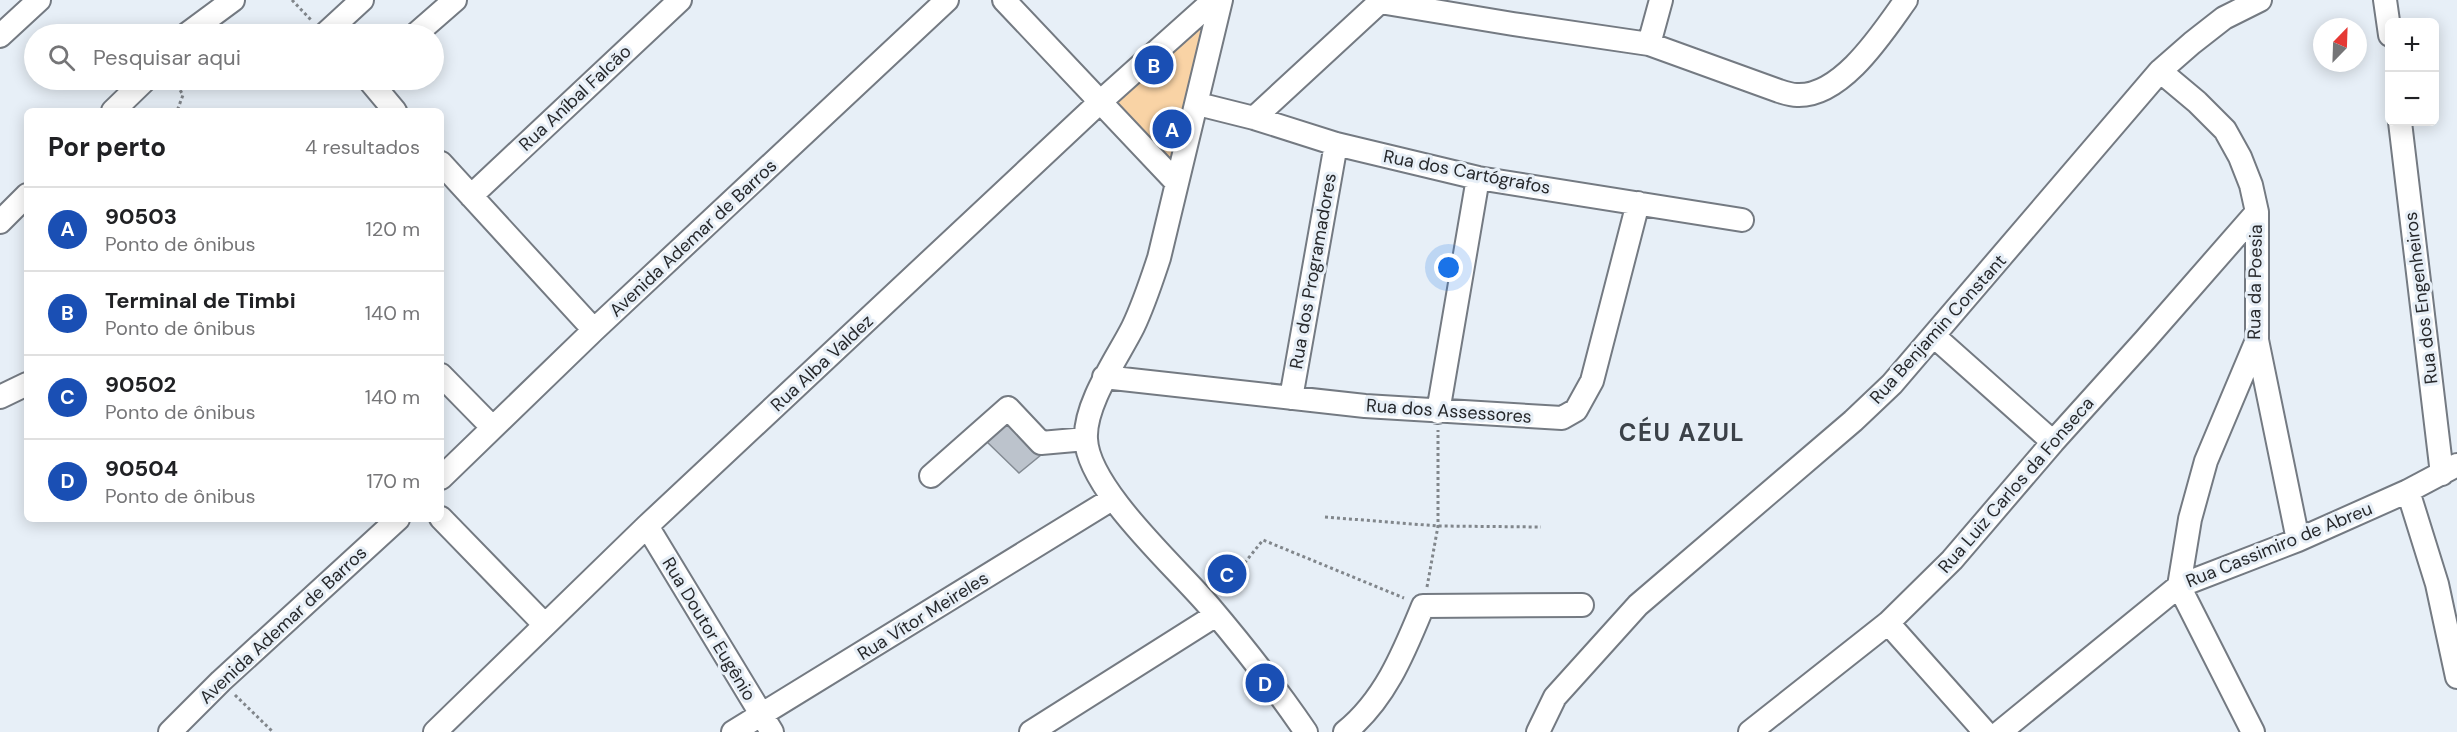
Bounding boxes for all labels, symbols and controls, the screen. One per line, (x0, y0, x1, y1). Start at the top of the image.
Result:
north arrow (2313, 18, 2367, 72)
map controls (2385, 18, 2439, 126)
button: + (2385, 18, 2439, 72)
search box (24, 24, 444, 90)
street label: Rua Aníbal Falcão (514, 40, 636, 156)
icon: search (45, 41, 78, 74)
pin: B (1134, 42, 1174, 88)
text: Pesquisar aqui (93, 43, 241, 72)
button: − (2385, 72, 2439, 126)
pin: A (1152, 106, 1192, 152)
text: Por perto (48, 130, 166, 164)
text: 4 resultados (305, 134, 420, 160)
street label: Rua dos Cartógrafos (1381, 144, 1553, 200)
street label: Avenida Ademar de Barros (604, 154, 782, 322)
street label: Rua dos Programadores (1284, 171, 1342, 371)
text: 90503 (105, 202, 177, 231)
street label: Rua dos Engenheiros (2399, 211, 2443, 385)
text: A (60, 216, 75, 242)
text: 120 m (366, 216, 420, 242)
street label: Rua da Poesia (2242, 224, 2268, 340)
text: Ponto de ônibus (105, 231, 255, 257)
street label: Rua Benjamin Constant (1864, 249, 2012, 409)
your location (1434, 253, 1463, 282)
text: Terminal de Timbi (105, 286, 296, 315)
text: B (61, 300, 74, 326)
text: 140 m (365, 300, 420, 326)
street label: Rua Alba Valdez (766, 309, 878, 417)
text: Ponto de ônibus (105, 315, 255, 341)
text: 90502 (105, 370, 176, 399)
text: C (60, 384, 75, 410)
text: 140 m (365, 384, 420, 410)
street label: Rua Luiz Carlos da Fonseca (1933, 392, 2099, 578)
street label: Rua dos Assessores (1365, 393, 1533, 429)
text: Ponto de ônibus (105, 399, 255, 425)
district label: CÉU AZUL (1619, 416, 1745, 448)
text: 90504 (105, 454, 178, 483)
text: D (60, 468, 75, 494)
text: 170 m (367, 468, 420, 494)
text: Ponto de ônibus (105, 483, 255, 509)
street label: Rua Cassimiro de Abreu (2182, 497, 2376, 593)
street label: Avenida Ademar de Barros (194, 541, 372, 709)
pin: C (1208, 552, 1246, 596)
street label: Rua Doutor Eugênio (657, 553, 761, 705)
street label: Rua Vítor Meireles (853, 566, 993, 666)
pin: D (1246, 660, 1284, 706)

